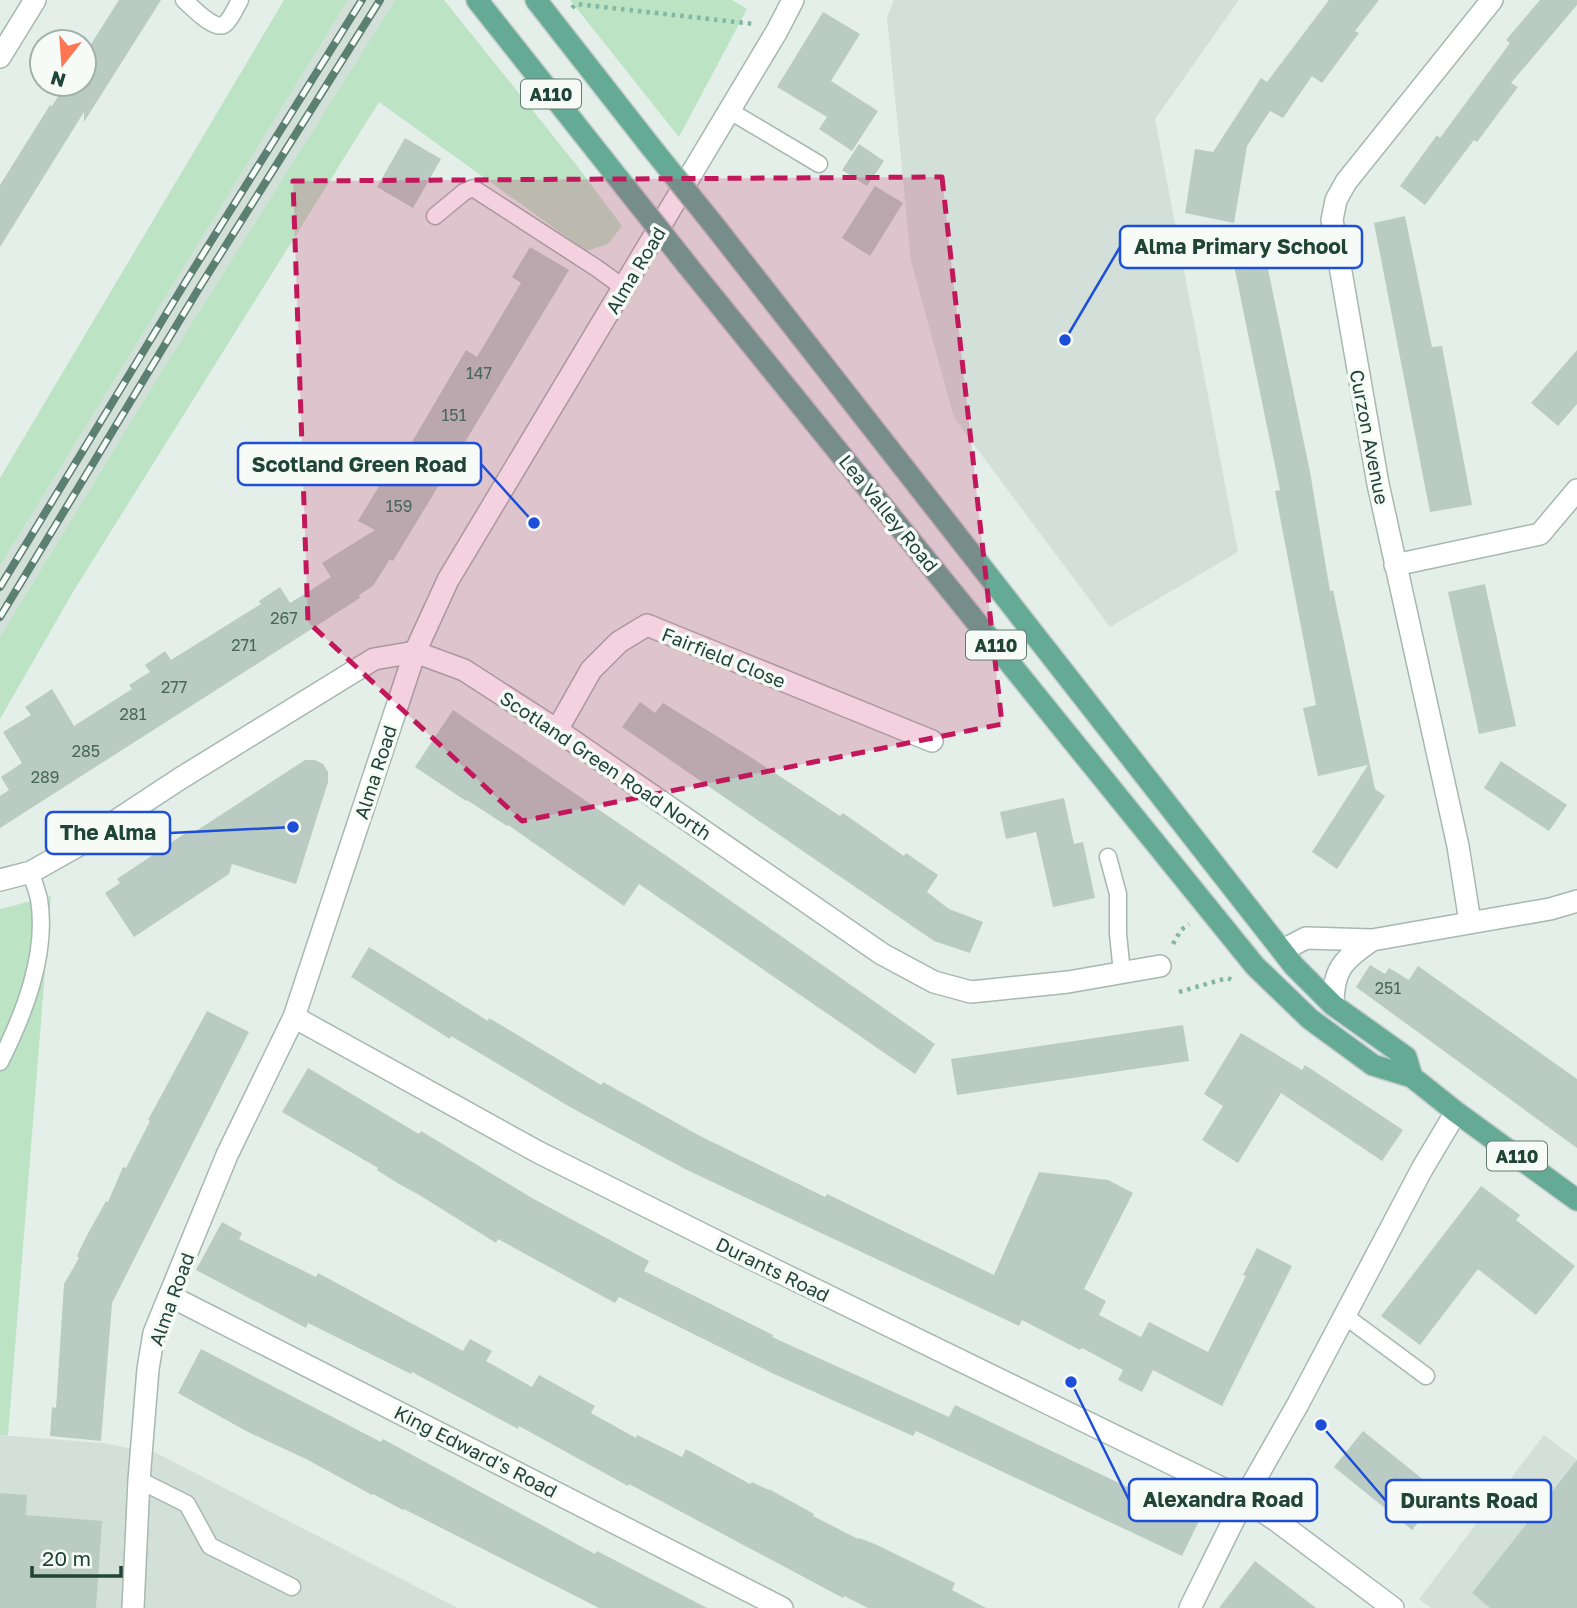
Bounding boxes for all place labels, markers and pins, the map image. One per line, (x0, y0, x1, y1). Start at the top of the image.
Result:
callout: Alma Primary School (1120, 226, 1362, 268)
callout: Scotland Green Road (238, 443, 481, 485)
callout: The Alma (46, 812, 170, 854)
callout: Alexandra Road (1129, 1479, 1317, 1521)
callout: Durants Road (1386, 1480, 1551, 1522)

